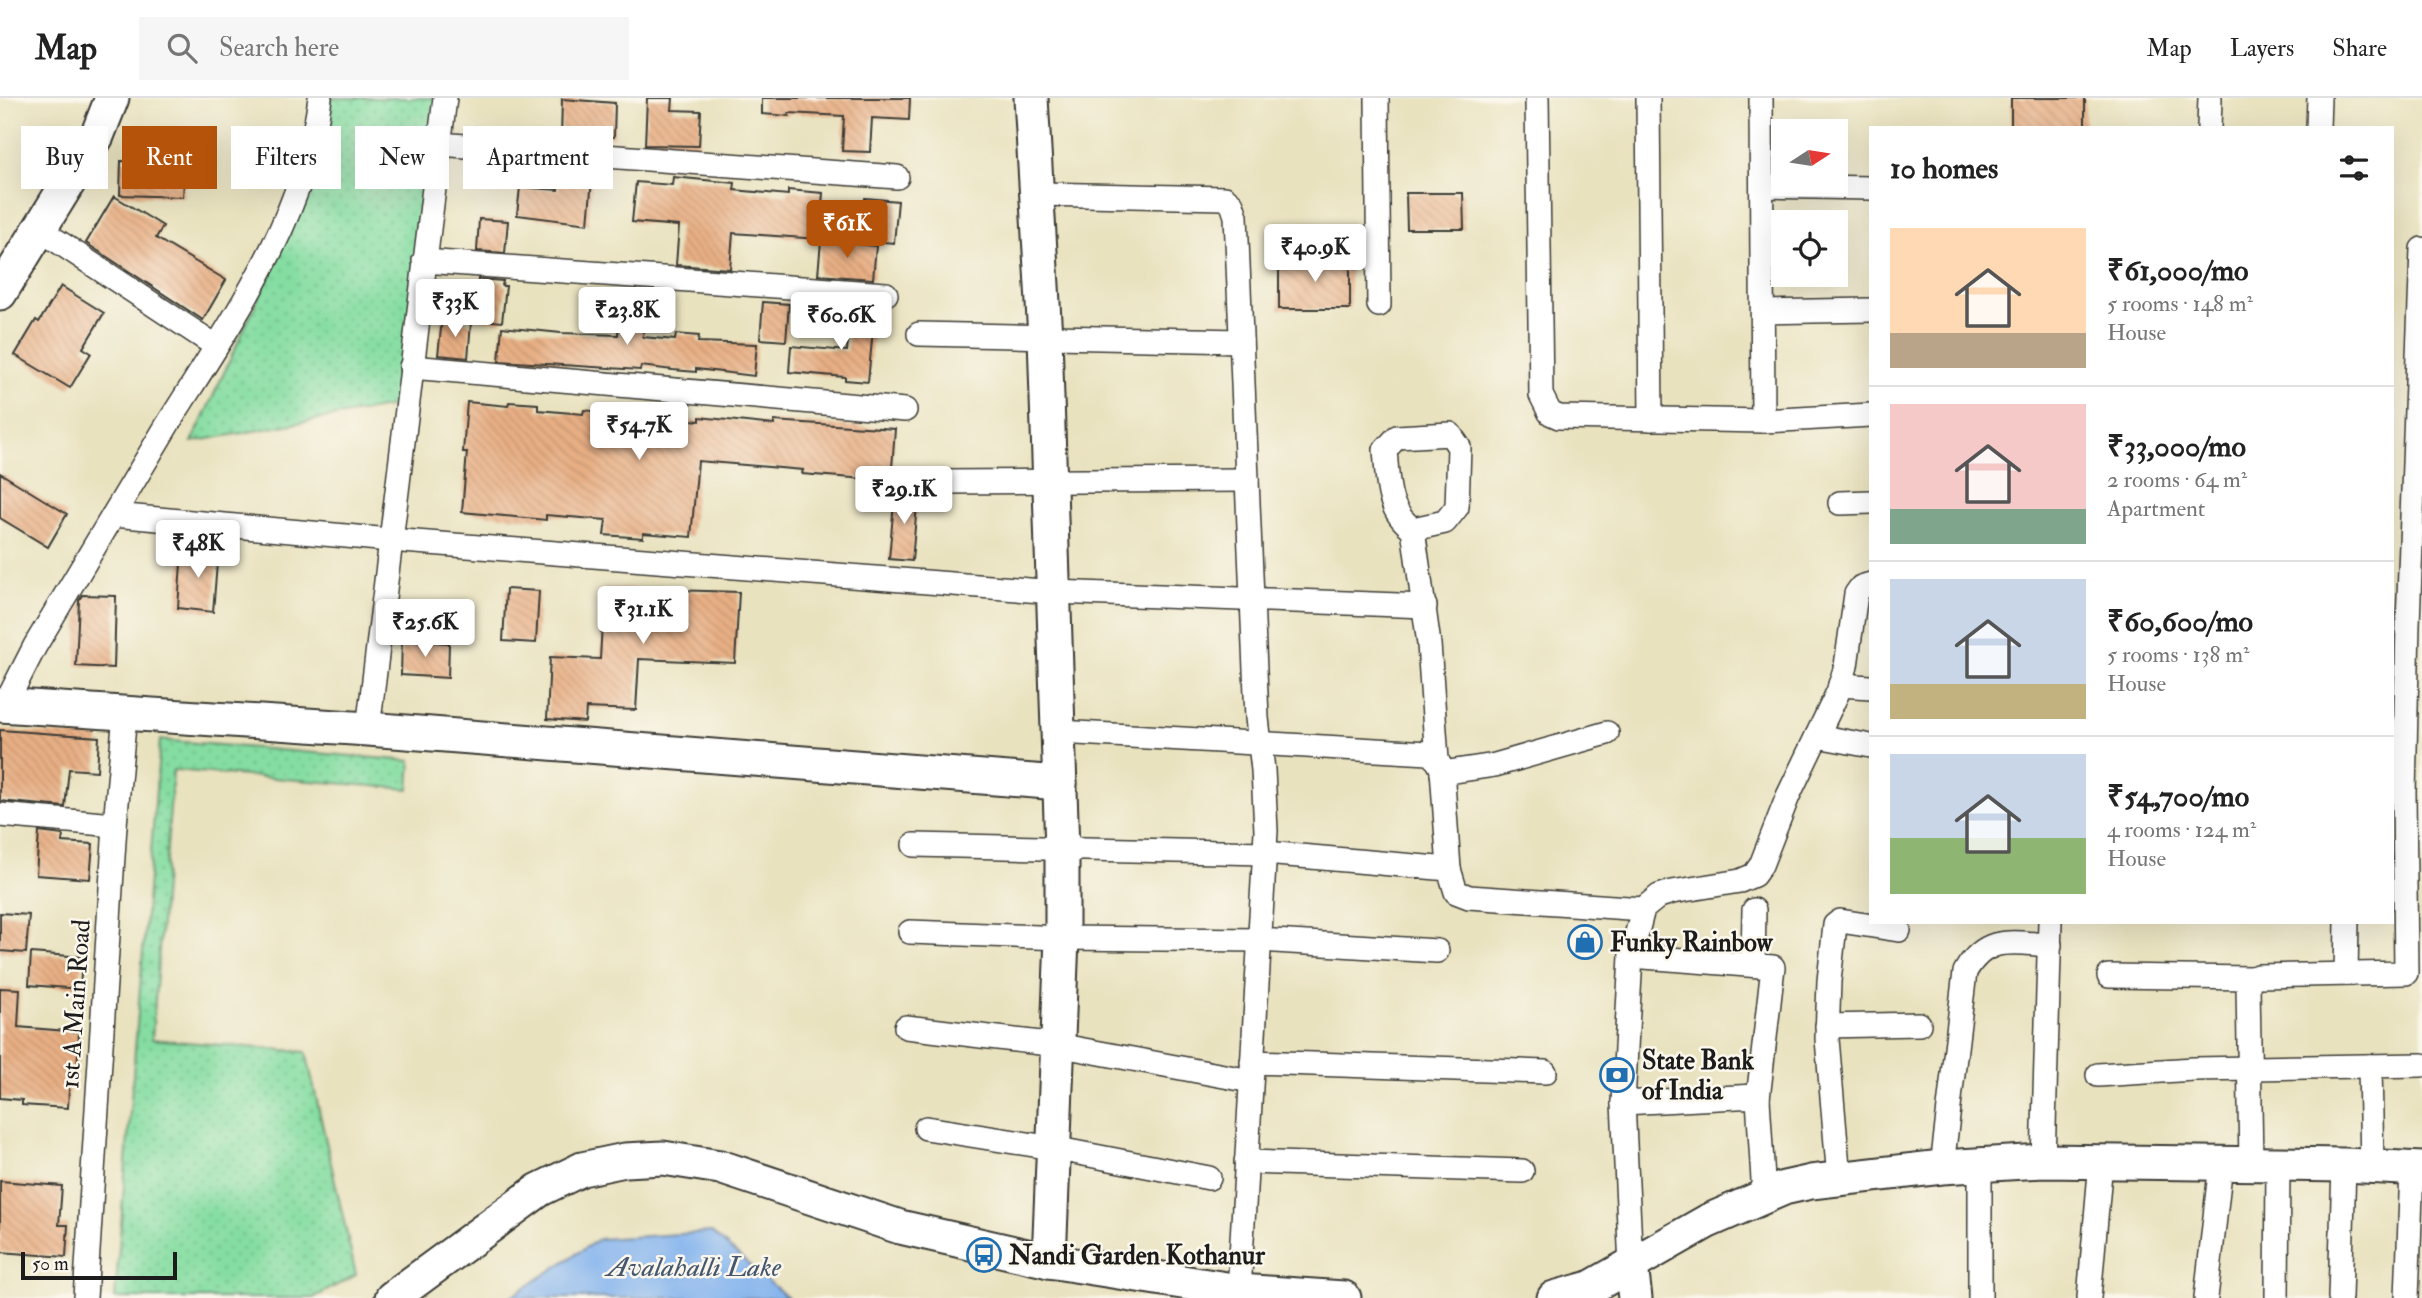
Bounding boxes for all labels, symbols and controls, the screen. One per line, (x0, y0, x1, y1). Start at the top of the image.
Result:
search box (139, 17, 629, 80)
text: Map (35, 28, 97, 69)
icon: search (163, 29, 201, 67)
text: Search here (219, 32, 339, 64)
text: Map (2147, 33, 2192, 64)
text: Layers (2230, 33, 2294, 64)
text: Share (2332, 33, 2387, 64)
north arrow (1771, 119, 1848, 196)
map controls (1771, 119, 1848, 287)
chip: Buy (21, 126, 108, 189)
chip: Rent (122, 126, 217, 189)
chip: Filters (231, 126, 341, 189)
chip: New (355, 126, 449, 189)
chip: Apartment (463, 126, 613, 189)
icon: filters (2335, 149, 2373, 187)
text: 10 homes (1890, 150, 1998, 187)
pin: ₹61K (806, 200, 888, 260)
text: ₹61K (823, 208, 871, 237)
button: locate (1771, 210, 1848, 287)
pin: ₹40.9K (1258, 225, 1372, 284)
text: ₹40.9K (1280, 232, 1350, 261)
text: ₹61,000/mo (2107, 252, 2249, 289)
icon: home (1946, 256, 2030, 340)
pin: ₹33K (414, 280, 496, 339)
text: ₹33K (432, 287, 478, 316)
pin: ₹23.8K (570, 288, 684, 347)
text: 5 rooms · 148 m² (2107, 289, 2253, 318)
pin: ₹60.6K (784, 292, 898, 352)
text: ₹23.8K (595, 295, 659, 324)
text: ₹60.6K (807, 300, 875, 329)
text: House (2107, 318, 2166, 347)
pin: ₹54.7K (582, 402, 696, 462)
text: ₹54.7K (606, 410, 672, 439)
text: ₹33,000/mo (2107, 428, 2246, 465)
icon: home (1946, 432, 2030, 516)
text: 2 rooms · 64 m² (2107, 465, 2247, 494)
pin: ₹29.1K (847, 466, 961, 526)
text: ₹29.1K (871, 474, 937, 503)
text: Apartment (2107, 494, 2205, 523)
pin: ₹48K (157, 520, 239, 580)
text: ₹48K (172, 528, 224, 557)
pin: ₹31.1K (586, 587, 700, 646)
text: ₹31.1K (614, 594, 672, 623)
pin: ₹25.6K (368, 600, 482, 659)
text: ₹60,600/mo (2107, 603, 2253, 640)
text: ₹25.6K (392, 607, 458, 636)
icon: home (1946, 607, 2030, 691)
text: 5 rooms · 138 m² (2107, 640, 2250, 669)
text: House (2107, 669, 2166, 698)
text: ₹54,700/mo (2107, 778, 2249, 815)
icon: home (1946, 782, 2030, 866)
text: 4 rooms · 124 m² (2107, 815, 2256, 844)
text: House (2107, 844, 2166, 873)
street label: 1st A Main Road (54, 918, 98, 1090)
shop icon: Funky Rainbow (1566, 923, 1604, 961)
place label: Funky Rainbow (1610, 927, 1774, 960)
place label: State Bank of India (1642, 1045, 1754, 1107)
bank icon: State Bank of India (1598, 1056, 1636, 1094)
bus stop icon: Nandi Garden Kothanur (965, 1236, 1003, 1274)
place label: Nandi Garden Kothanur (1008, 1240, 1265, 1272)
scale bar (21, 1249, 177, 1281)
water label: Avalahalli Lake (604, 1250, 782, 1285)
text: 50 m (32, 1252, 69, 1276)

